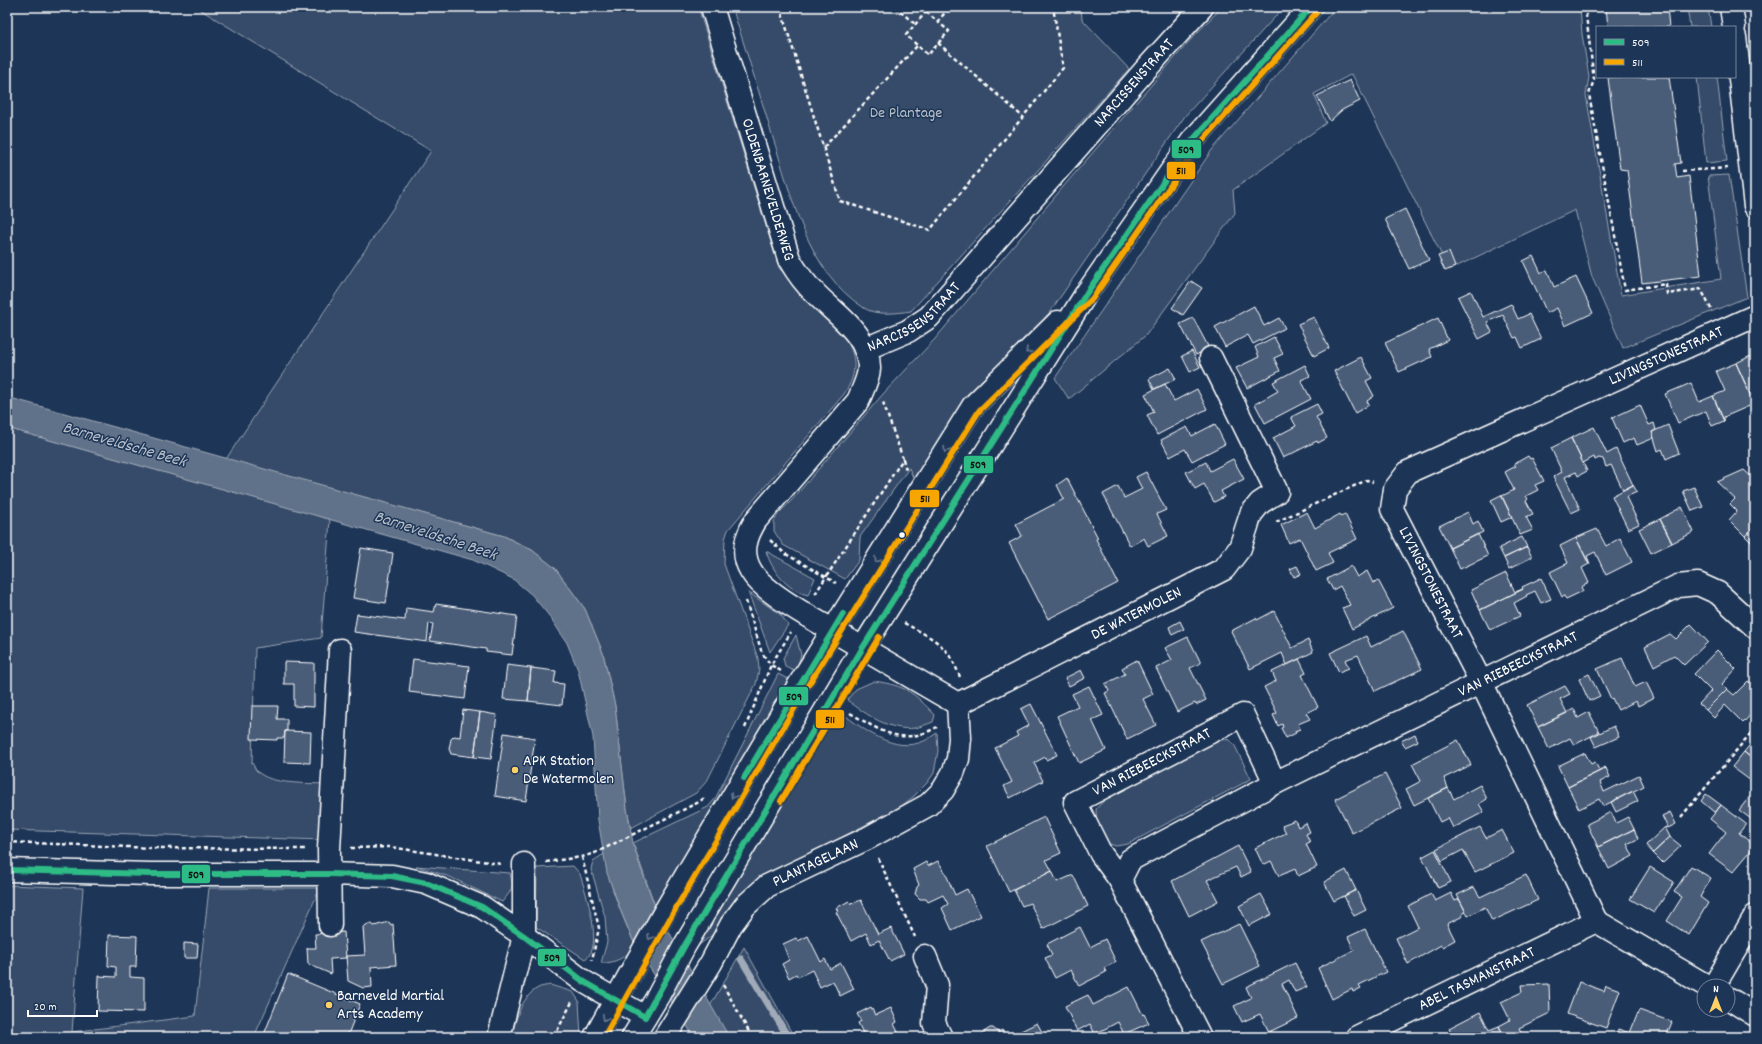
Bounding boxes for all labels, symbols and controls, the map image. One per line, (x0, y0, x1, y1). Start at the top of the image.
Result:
legend (1596, 26, 1736, 78)
street label: NARCISSENSTRAAT (1088, 33, 1180, 132)
text: 509 (1632, 35, 1650, 52)
text: 511 (1632, 55, 1643, 72)
park label: De Plantage (870, 102, 942, 125)
street label: OLDENBARNEVELDERWEG (735, 116, 800, 264)
line badge: 509 (1171, 139, 1202, 159)
text: 509 (1178, 143, 1194, 159)
line badge: 511 (1166, 161, 1196, 180)
text: 511 (1176, 164, 1186, 180)
street label: NARCISSENSTRAAT (863, 277, 966, 358)
street label: LIVINGSTONESTRAAT (1605, 320, 1728, 392)
one-way arrow (1026, 346, 1033, 354)
water label: Barneveldsche Beek (59, 417, 190, 476)
one-way arrow (943, 446, 950, 453)
line badge: 509 (963, 455, 994, 474)
text: 509 (970, 458, 986, 474)
line badge: 511 (909, 489, 940, 508)
text: 511 (920, 492, 930, 508)
water label: Barneveldsche Beek (371, 506, 501, 569)
street label: LIVINGSTONESTRAAT (1392, 523, 1468, 644)
unlabelled marker (897, 530, 907, 540)
one-way arrow (874, 556, 881, 563)
street label: DE WATERMOLEN (1087, 581, 1186, 646)
street label: VAN RIEBEECKSTRAAT (1454, 625, 1582, 703)
line badge: 509 (778, 686, 809, 706)
text: 509 (786, 690, 802, 706)
line badge: 511 (815, 709, 845, 729)
text: 511 (825, 713, 835, 729)
street label: VAN RIEBEECKSTRAAT (1088, 722, 1216, 803)
place label: APK Station De Watermolen (523, 750, 614, 791)
marker: APK Station De Watermolen (510, 765, 520, 775)
one-way arrow (731, 792, 738, 799)
street label: PLANTAGELAAN (768, 833, 862, 893)
line badge: 509 (181, 864, 211, 884)
text: 509 (188, 868, 204, 884)
one-way arrow (648, 933, 655, 940)
street label: ABEL TASMANSTRAAT (1414, 941, 1539, 1017)
line badge: 509 (537, 948, 567, 967)
text: 509 (544, 951, 560, 967)
north arrow (1696, 978, 1736, 1018)
text: N (1713, 982, 1719, 998)
place label: Barneveld Martial Arts Academy (337, 985, 444, 1026)
scale bar (28, 992, 97, 1018)
text: 20 m (34, 999, 57, 1016)
marker: Barneveld Martial Arts Academy (324, 1000, 334, 1010)
one-way arrow (602, 1014, 610, 1021)

